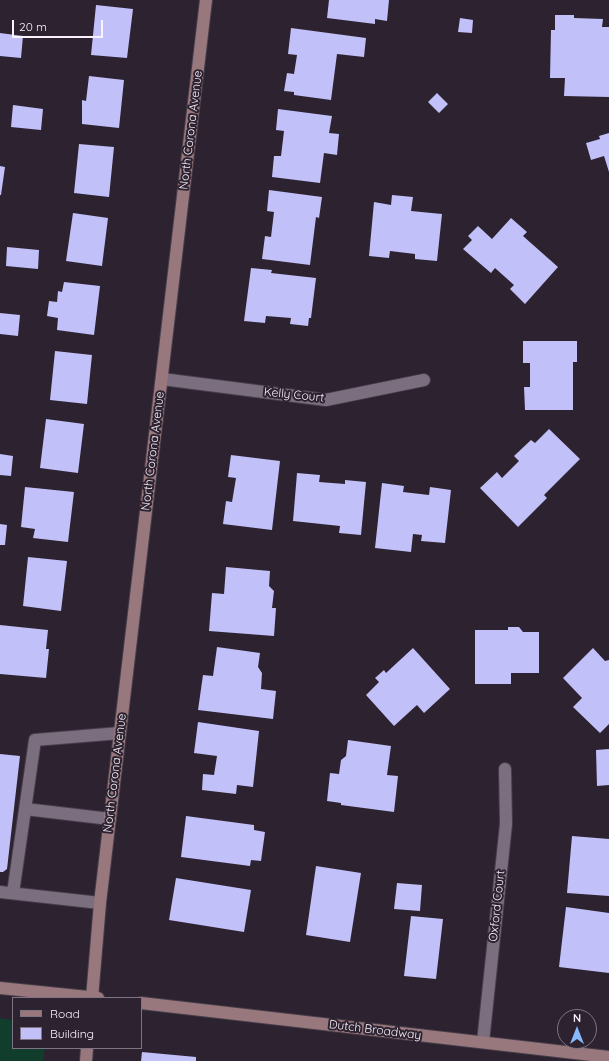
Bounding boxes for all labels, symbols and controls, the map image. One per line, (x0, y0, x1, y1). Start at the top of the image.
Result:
scale bar (14, 12, 105, 38)
text: 20 m (19, 19, 47, 34)
street label: North Corona Avenue (177, 70, 205, 190)
street label: Kelly Court (263, 385, 325, 405)
street label: North Corona Avenue (139, 391, 167, 511)
street label: North Corona Avenue (101, 713, 129, 833)
street label: Oxford Court (486, 870, 508, 942)
legend (12, 997, 142, 1049)
text: Road (50, 1006, 80, 1021)
north arrow (557, 1009, 597, 1049)
text: N (573, 1011, 581, 1025)
street label: Dutch Broadway (328, 1017, 422, 1043)
text: Building (50, 1026, 94, 1041)

